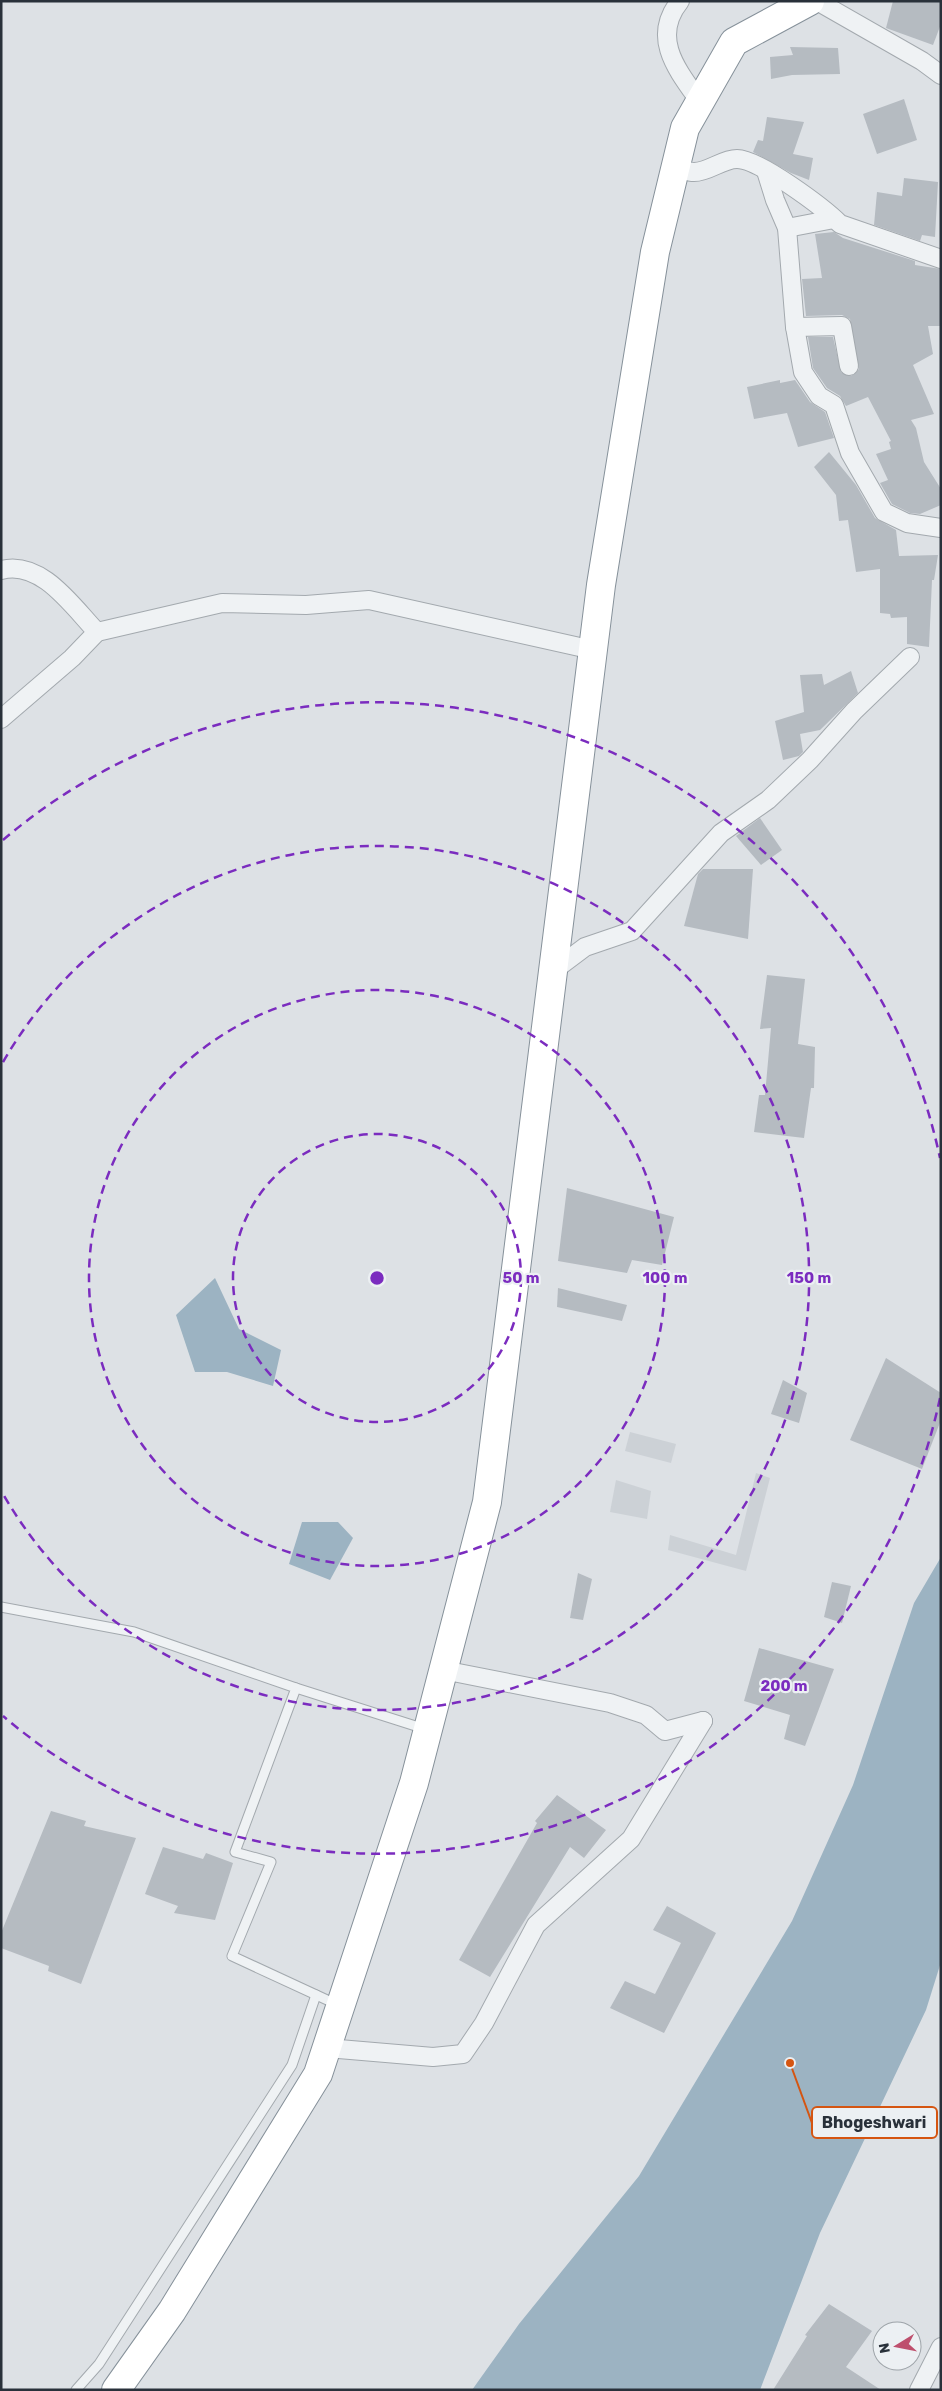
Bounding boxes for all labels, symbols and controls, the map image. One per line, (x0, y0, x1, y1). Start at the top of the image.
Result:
centre of rings (368, 1269, 386, 1287)
text: 50 m (503, 1269, 539, 1287)
text: 100 m (643, 1269, 687, 1287)
text: 150 m (787, 1269, 831, 1287)
text: 200 m (760, 1677, 808, 1695)
callout: Bhogeshwari (812, 2107, 937, 2138)
text: Bhogeshwari (822, 2113, 926, 2132)
north arrow (872, 2321, 922, 2371)
text: N (875, 2342, 894, 2355)

